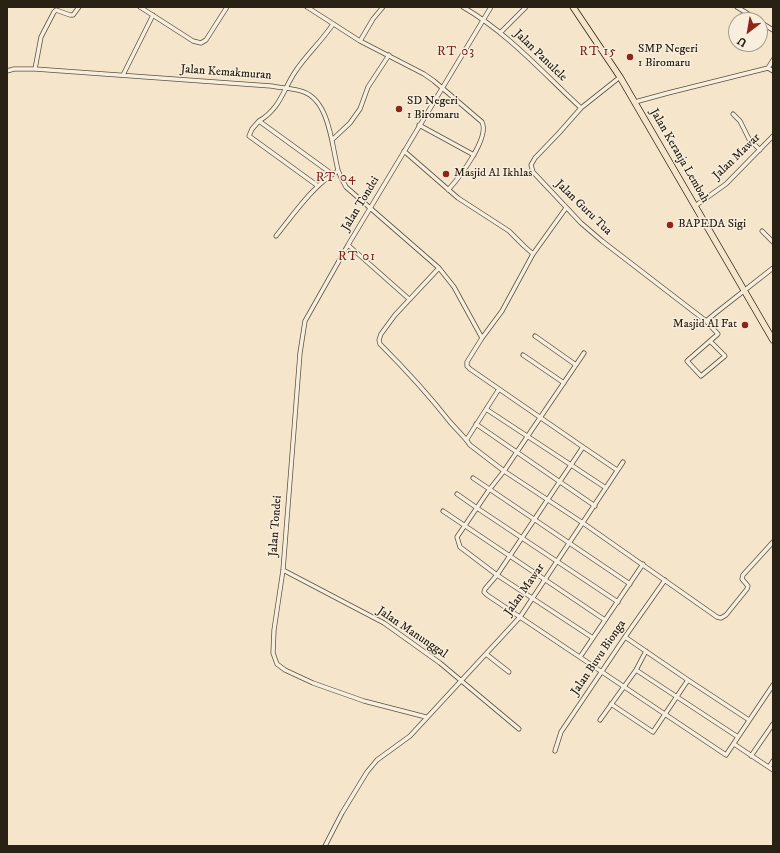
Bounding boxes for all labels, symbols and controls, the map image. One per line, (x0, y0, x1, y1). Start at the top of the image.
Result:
north arrow (728, 12, 768, 52)
street label: Jalan Panulele (510, 27, 570, 85)
text: U (735, 33, 750, 50)
place label: SMP Negeri 1 Biromaru (638, 43, 698, 71)
district label: RT 03 (437, 44, 475, 60)
district label: RT 15 (579, 44, 617, 60)
marker: SMP Negeri 1 Biromaru (625, 52, 635, 62)
street label: Jalan Kemakmuran (180, 63, 272, 83)
place label: SD Negeri 1 Biromaru (407, 95, 459, 123)
marker: SD Negeri 1 Biromaru (394, 104, 404, 114)
street label: Jalan Keranja Lembah (646, 106, 712, 206)
street label: Jalan Mawar (710, 131, 764, 183)
place label: Masjid Al Ikhlas (454, 167, 532, 181)
marker: Masjid Al Ikhlas (441, 169, 451, 179)
district label: RT 04 (316, 170, 356, 186)
street label: Jalan Tondei (339, 174, 383, 234)
street label: Jalan Guru Tua (552, 177, 614, 239)
place label: BAPEDA Sigi (678, 218, 746, 232)
marker: BAPEDA Sigi (665, 220, 675, 230)
district label: RT 01 (338, 249, 376, 265)
place label: Masjid Al Fat (673, 318, 737, 332)
marker: Masjid Al Fat (740, 320, 750, 330)
street label: Jalan Tondei (267, 495, 285, 557)
street label: Jalan Mawar (502, 561, 548, 619)
street label: Jalan Manunggal (374, 604, 450, 662)
street label: Jalan Buvu Bionga (568, 618, 630, 698)

